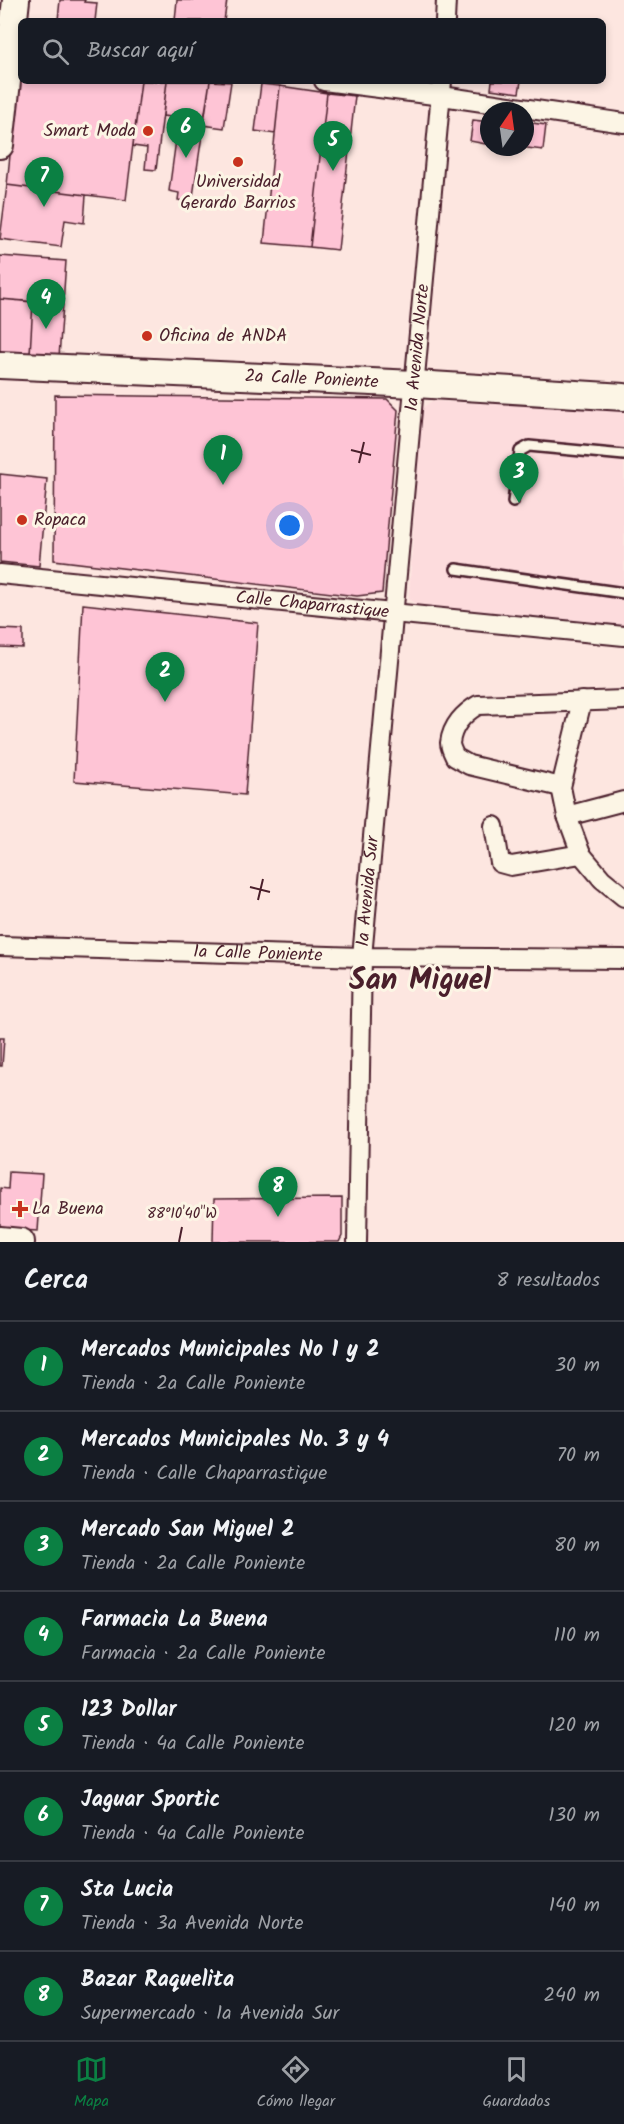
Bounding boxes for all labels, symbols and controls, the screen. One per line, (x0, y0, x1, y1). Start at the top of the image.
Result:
search box (18, 18, 606, 84)
text: Buscar aquí (87, 34, 194, 69)
icon: search (39, 35, 72, 68)
north arrow (480, 102, 534, 156)
pin: 6 (166, 108, 206, 158)
place label: Smart Moda (44, 117, 136, 146)
pin: 5 (314, 122, 352, 171)
marker: Smart Moda (141, 124, 155, 138)
marker: Universidad Gerardo Barrios (231, 155, 245, 169)
pin: 7 (24, 158, 63, 207)
place label: Universidad Gerardo Barrios (180, 168, 296, 218)
pin: 4 (26, 280, 66, 329)
street label: 1a Avenida Norte (397, 283, 438, 413)
place label: Oficina de ANDA (159, 322, 287, 351)
marker: Oficina de ANDA (140, 329, 154, 343)
street label: 2a Calle Poniente (244, 362, 379, 397)
pin: 1 (204, 436, 242, 485)
pin: 3 (500, 454, 538, 503)
place label: Ropaca (34, 506, 86, 535)
your location (275, 511, 304, 540)
marker: Ropaca (15, 513, 29, 527)
street label: Calle Chaparrastique (234, 583, 391, 627)
pin: 2 (146, 652, 184, 702)
street label: 1a Avenida Sur (349, 834, 388, 948)
street label: 1a Calle Poniente (193, 937, 323, 970)
district label: San Miguel (349, 957, 491, 1005)
pin: 8 (258, 1168, 298, 1217)
place label: La Buena (32, 1195, 104, 1224)
marker: La Buena (13, 1202, 27, 1216)
text: 88°10'40"W (147, 1202, 217, 1226)
text: Cerca (24, 1260, 88, 1302)
text: 8 resultados (497, 1265, 600, 1297)
text: Mercados Municipales No 1 y 2 (81, 1333, 379, 1368)
text: 1 (40, 1350, 47, 1382)
text: 30 m (555, 1350, 600, 1382)
text: Tienda · 2a Calle Poniente (81, 1368, 305, 1400)
text: Mercados Municipales No. 3 y 4 (81, 1423, 389, 1458)
text: 2 (38, 1440, 49, 1472)
text: 70 m (557, 1440, 600, 1472)
text: Tienda · Calle Chaparrastique (81, 1458, 327, 1490)
text: Mercado San Miguel 2 (81, 1513, 294, 1548)
text: 3 (38, 1530, 49, 1562)
text: 80 m (554, 1530, 600, 1562)
text: Tienda · 2a Calle Poniente (81, 1548, 305, 1580)
text: Farmacia La Buena (81, 1603, 268, 1638)
text: 4 (38, 1620, 49, 1652)
text: 110 m (554, 1620, 600, 1652)
text: Farmacia · 2a Calle Poniente (81, 1638, 326, 1670)
text: 123 Dollar (81, 1693, 177, 1728)
text: 5 (38, 1710, 49, 1742)
text: 120 m (548, 1710, 600, 1742)
text: Tienda · 4a Calle Poniente (81, 1728, 305, 1760)
text: Jaguar Sportic (81, 1783, 220, 1818)
text: 6 (38, 1800, 49, 1832)
text: 130 m (548, 1800, 600, 1832)
text: Tienda · 4a Calle Poniente (81, 1818, 305, 1850)
text: Sta Lucia (81, 1873, 173, 1908)
text: 7 (39, 1890, 48, 1922)
text: 140 m (549, 1890, 600, 1922)
text: Tienda · 3a Avenida Norte (81, 1908, 303, 1940)
text: Bazar Raquelita (81, 1963, 234, 1998)
text: 8 (38, 1980, 49, 2012)
text: 240 m (543, 1980, 600, 2012)
text: Supermercado · 1a Avenida Sur (81, 1998, 339, 2030)
tab: Mapa (74, 2053, 109, 2114)
tab: Cómo llegar (256, 2053, 335, 2114)
tab: Guardados (482, 2053, 550, 2114)

